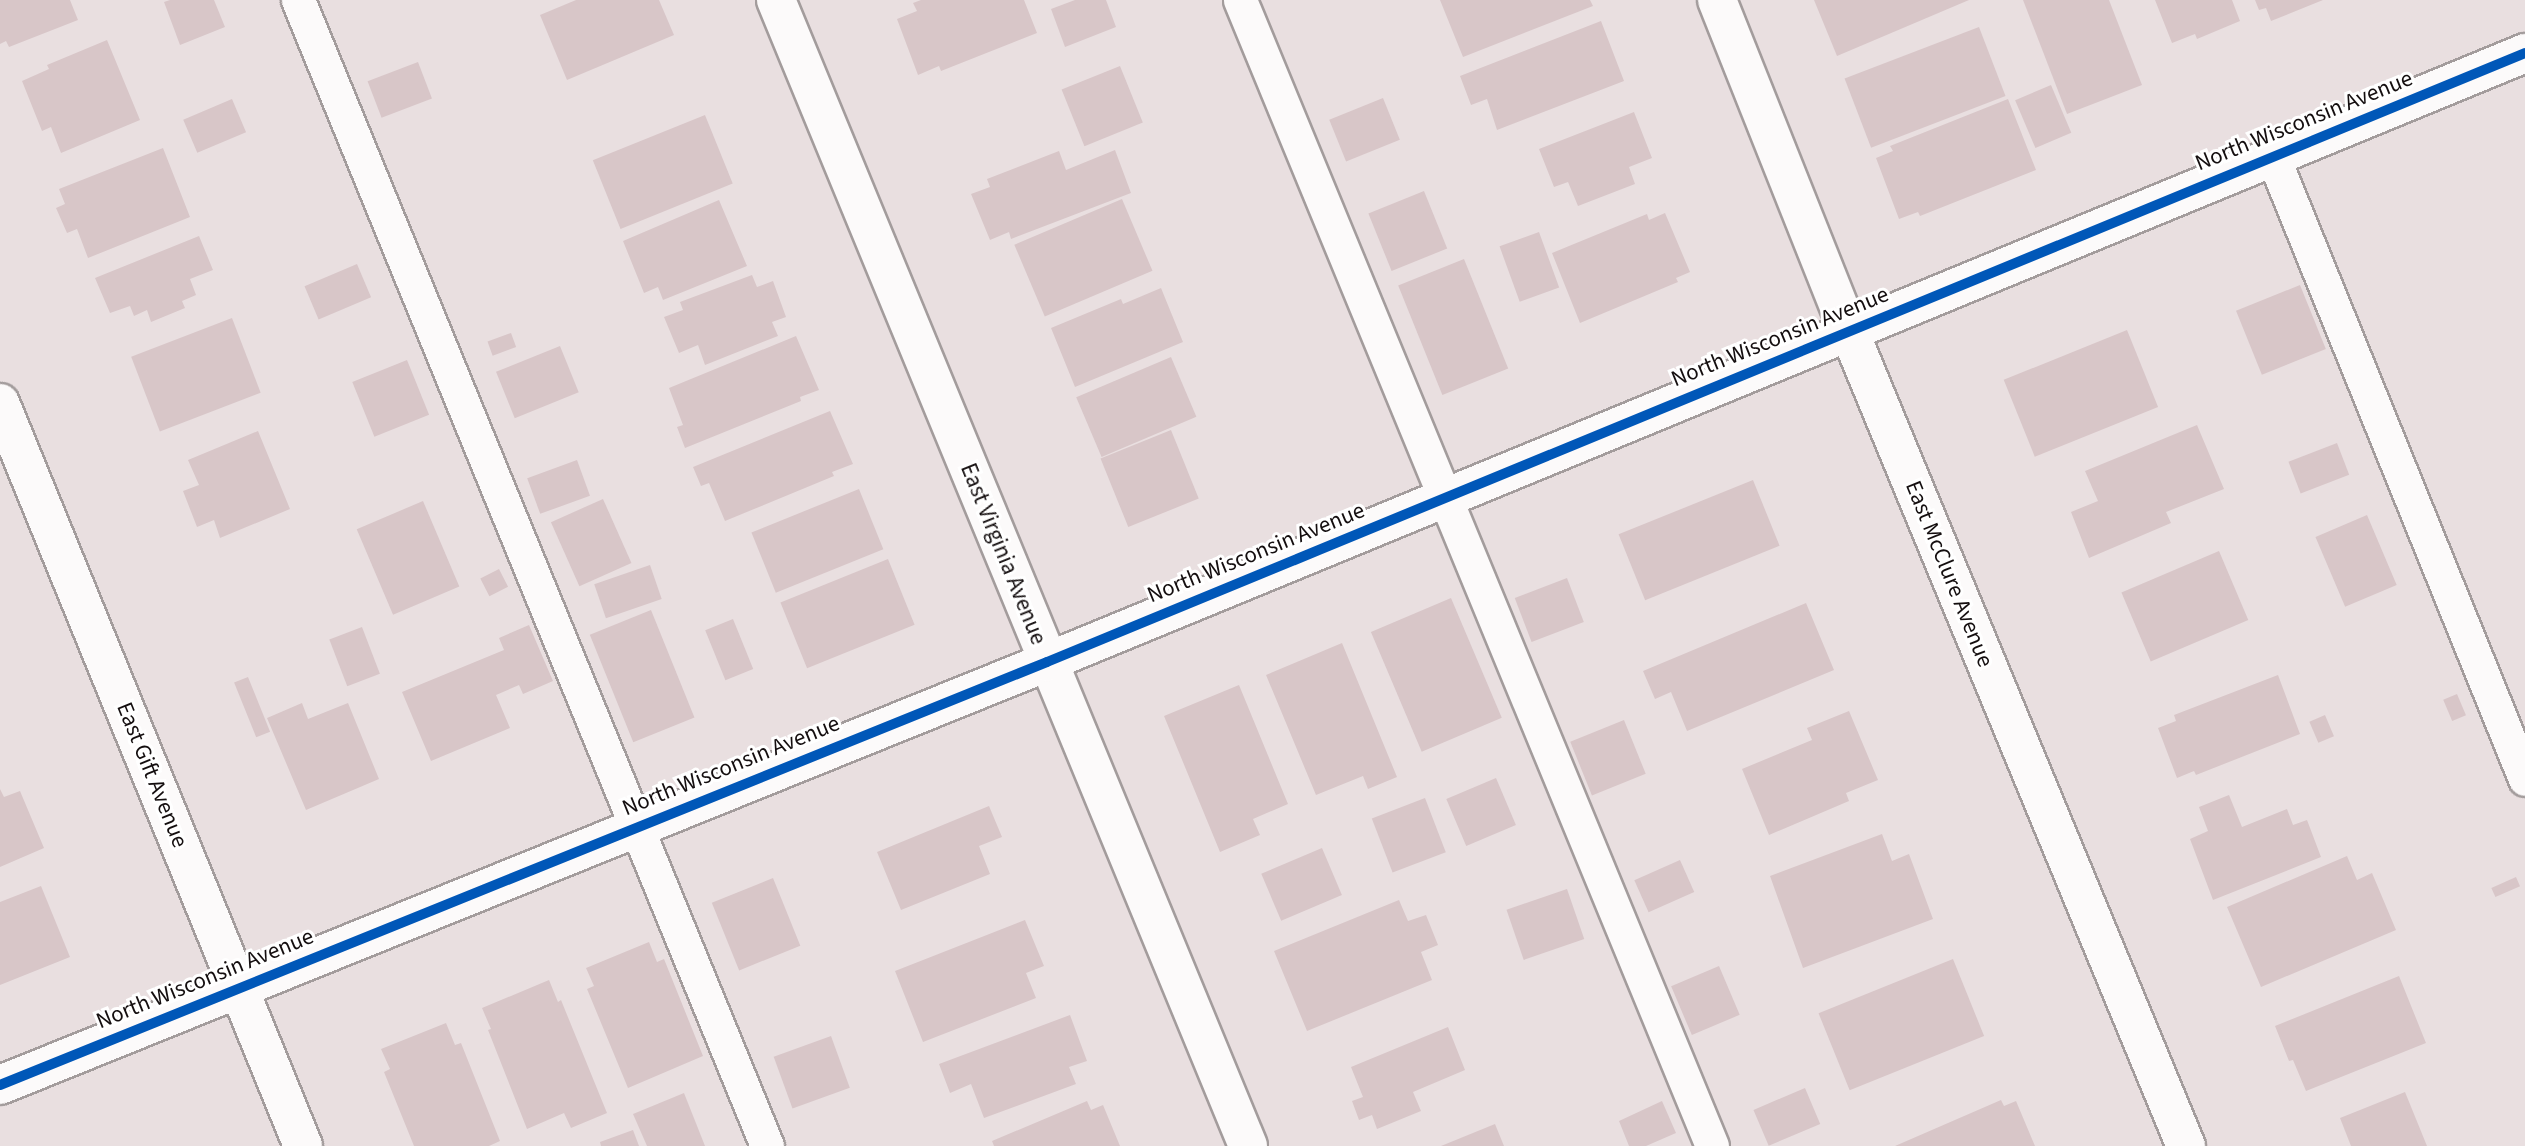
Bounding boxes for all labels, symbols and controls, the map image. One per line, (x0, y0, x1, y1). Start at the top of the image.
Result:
street label: North Wisconsin Avenue (2191, 65, 2417, 177)
street label: North Wisconsin Avenue (1667, 281, 1893, 393)
street label: East Virginia Avenue (954, 459, 1052, 649)
street label: East McClure Avenue (1899, 477, 1999, 671)
street label: North Wisconsin Avenue (1143, 497, 1369, 609)
street label: East Gift Avenue (110, 698, 194, 852)
street label: North Wisconsin Avenue (618, 710, 844, 822)
street label: North Wisconsin Avenue (92, 923, 318, 1035)

